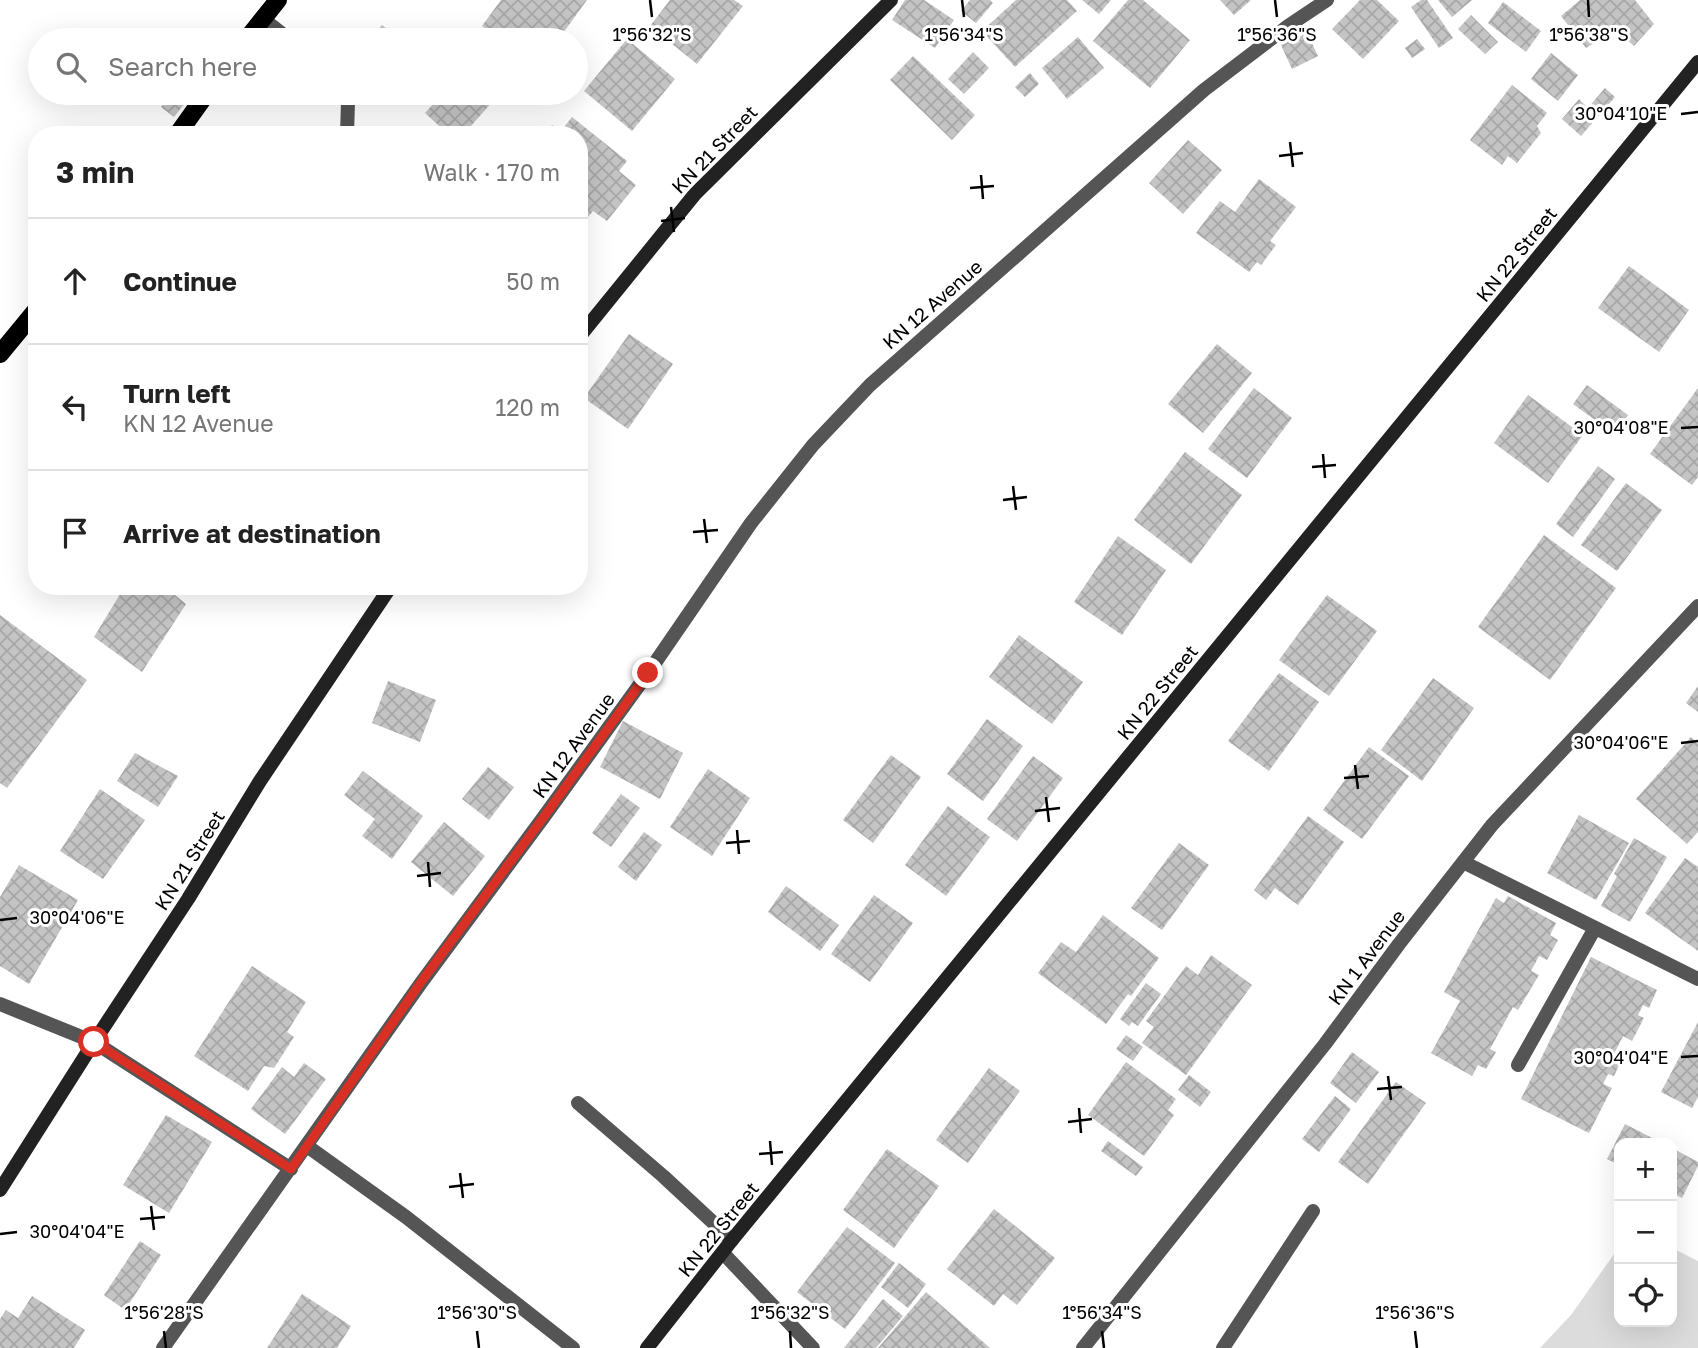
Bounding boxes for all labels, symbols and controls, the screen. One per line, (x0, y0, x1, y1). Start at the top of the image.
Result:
text: 1°56'32"S (612, 23, 692, 45)
text: 1°56'34"S (924, 23, 1004, 45)
text: 1°56'36"S (1237, 23, 1317, 45)
text: 1°56'38"S (1549, 23, 1629, 45)
search box (28, 28, 588, 105)
icon: search (52, 48, 90, 86)
text: Search here (108, 51, 257, 82)
street label: KN 21 Street (666, 100, 762, 198)
text: 30°04'10"E (1575, 102, 1667, 124)
text: 3 min (56, 154, 134, 190)
text: Walk · 170 m (423, 158, 560, 186)
street label: KN 22 Street (1471, 202, 1561, 306)
street label: KN 12 Avenue (878, 255, 986, 353)
icon: ahead (56, 262, 94, 300)
text: Continue (123, 266, 237, 297)
text: 50 m (506, 267, 560, 295)
text: Turn left (123, 378, 231, 409)
icon: left (56, 388, 94, 426)
text: 120 m (495, 393, 560, 421)
text: KN 12 Avenue (123, 409, 274, 437)
text: 30°04'08"E (1574, 416, 1668, 438)
icon: arrive (56, 514, 94, 552)
text: Arrive at destination (123, 518, 381, 549)
street label: KN 22 Street (1112, 640, 1202, 744)
route end (632, 657, 663, 688)
street label: KN 12 Avenue (527, 688, 619, 802)
text: 30°04'06"E (1574, 731, 1668, 753)
street label: KN 21 Street (149, 806, 229, 914)
street label: KN 1 Avenue (1323, 905, 1409, 1009)
text: 30°04'06"E (30, 906, 124, 928)
route start (78, 1026, 109, 1057)
text: 30°04'04"E (1574, 1046, 1668, 1068)
map controls (1614, 1138, 1677, 1327)
button: + (1614, 1138, 1677, 1201)
street label: KN 22 Street (673, 1177, 763, 1281)
button: − (1614, 1201, 1677, 1264)
text: 30°04'04"E (30, 1220, 124, 1242)
button: locate (1614, 1264, 1677, 1327)
text: 1°56'28"S (124, 1301, 204, 1323)
text: 1°56'30"S (437, 1301, 517, 1323)
text: 1°56'32"S (750, 1301, 830, 1323)
text: 1°56'34"S (1062, 1301, 1142, 1323)
text: 1°56'36"S (1375, 1301, 1455, 1323)

